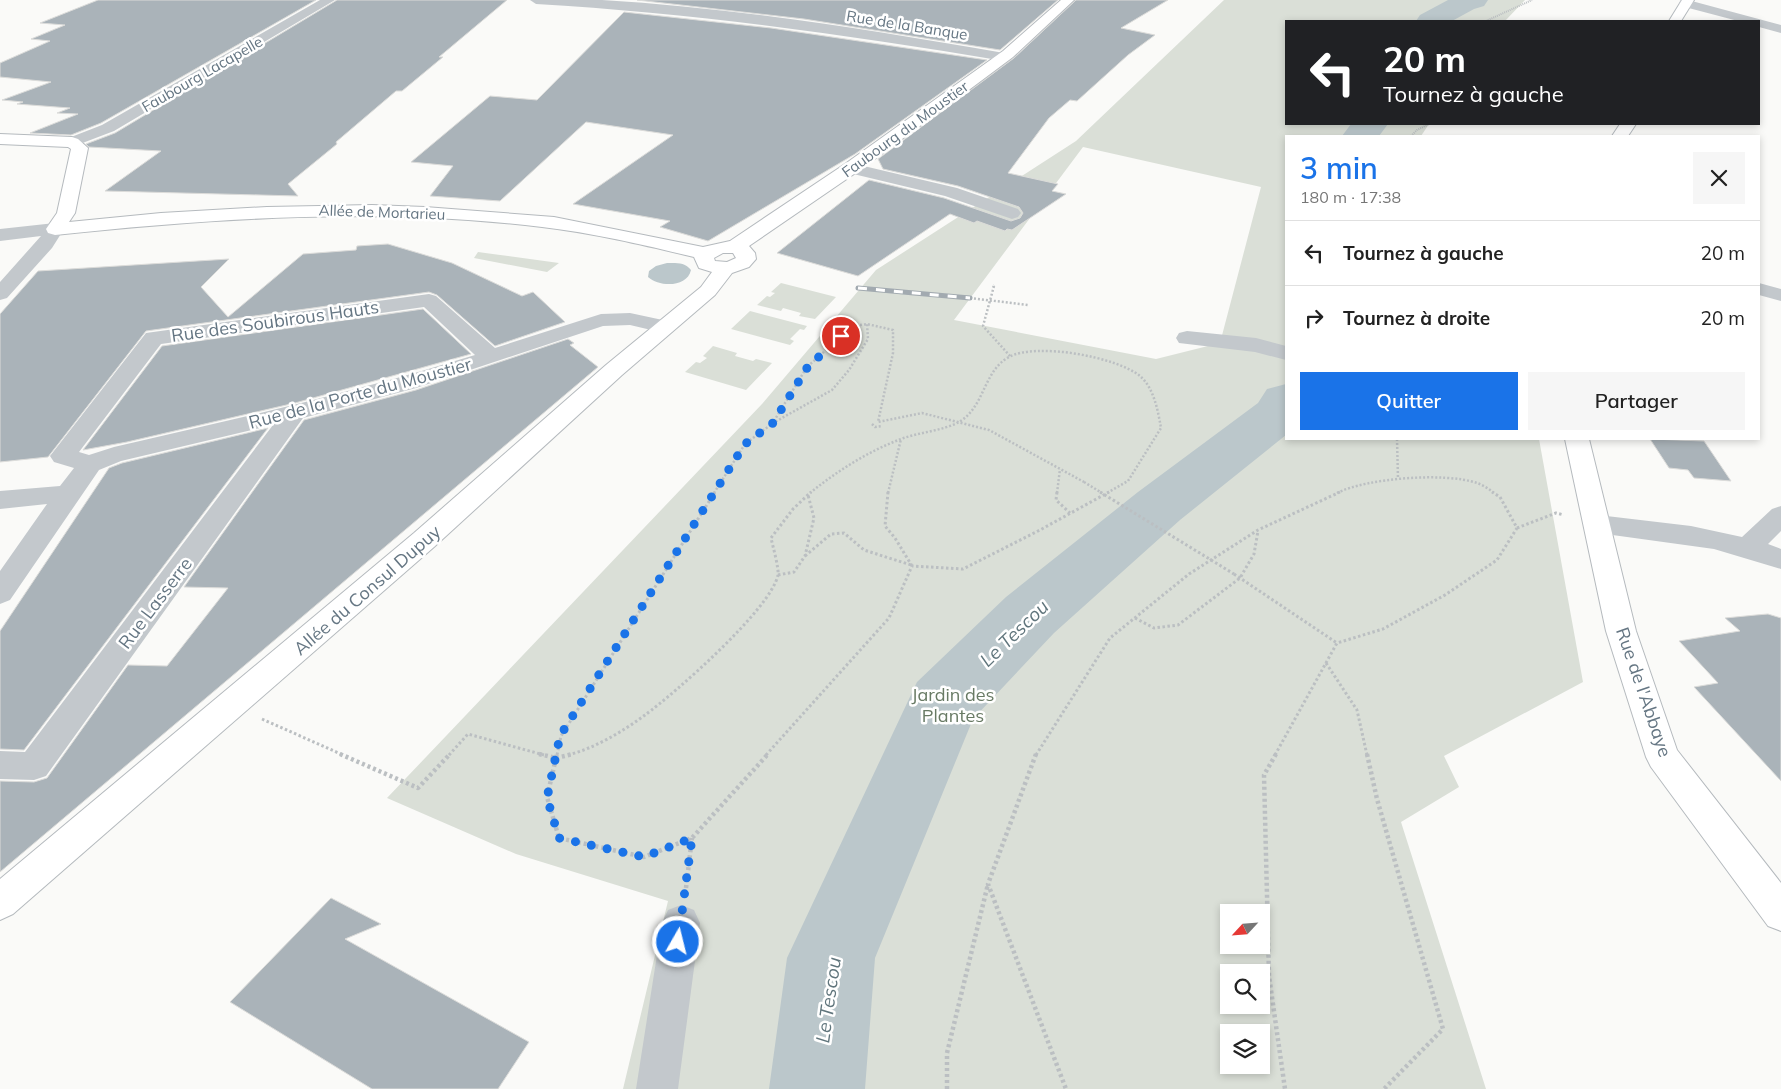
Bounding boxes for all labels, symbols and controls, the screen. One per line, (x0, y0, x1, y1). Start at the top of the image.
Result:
street label: Rue de la Banque (845, 6, 969, 44)
street label: Faubourg Lacapelle (138, 32, 266, 116)
text: 20 m (1383, 37, 1466, 81)
icon: left (1300, 40, 1365, 105)
street label: Faubourg du Moustier (838, 76, 972, 181)
text: Tournez à gauche (1383, 80, 1564, 108)
text: 3 min (1300, 149, 1378, 187)
button: close (1693, 152, 1745, 204)
text: 180 m · 17:38 (1300, 187, 1401, 207)
street label: Allée de Mortarieu (318, 200, 446, 224)
icon: left (1300, 239, 1328, 267)
text: Tournez à gauche (1343, 241, 1504, 265)
text: 20 m (1701, 241, 1745, 265)
street label: Rue des Soubirous Hauts (170, 295, 380, 347)
icon: right (1300, 304, 1328, 332)
text: Tournez à droite (1343, 306, 1490, 330)
text: 20 m (1701, 306, 1745, 330)
pin (820, 315, 862, 357)
icon: arrive (827, 322, 855, 350)
street label: Rue de la Porte du Moustier (246, 352, 474, 434)
button: Quitter (1300, 372, 1518, 430)
button: Partager (1528, 372, 1745, 430)
street label: Allée du Consul Dupuy (289, 520, 446, 660)
street label: Rue Lasserre (113, 553, 197, 653)
water label: Le Tescou (975, 594, 1053, 672)
street label: Rue de l'Abbaye (1611, 624, 1677, 760)
park label: Jardin des Plantes (912, 683, 995, 727)
north arrow (1220, 904, 1270, 954)
map controls (1220, 904, 1270, 1074)
position arrow (651, 915, 703, 967)
water label: Le Tescou (810, 956, 846, 1044)
button: search (1220, 964, 1270, 1014)
button: layers (1220, 1024, 1270, 1074)

